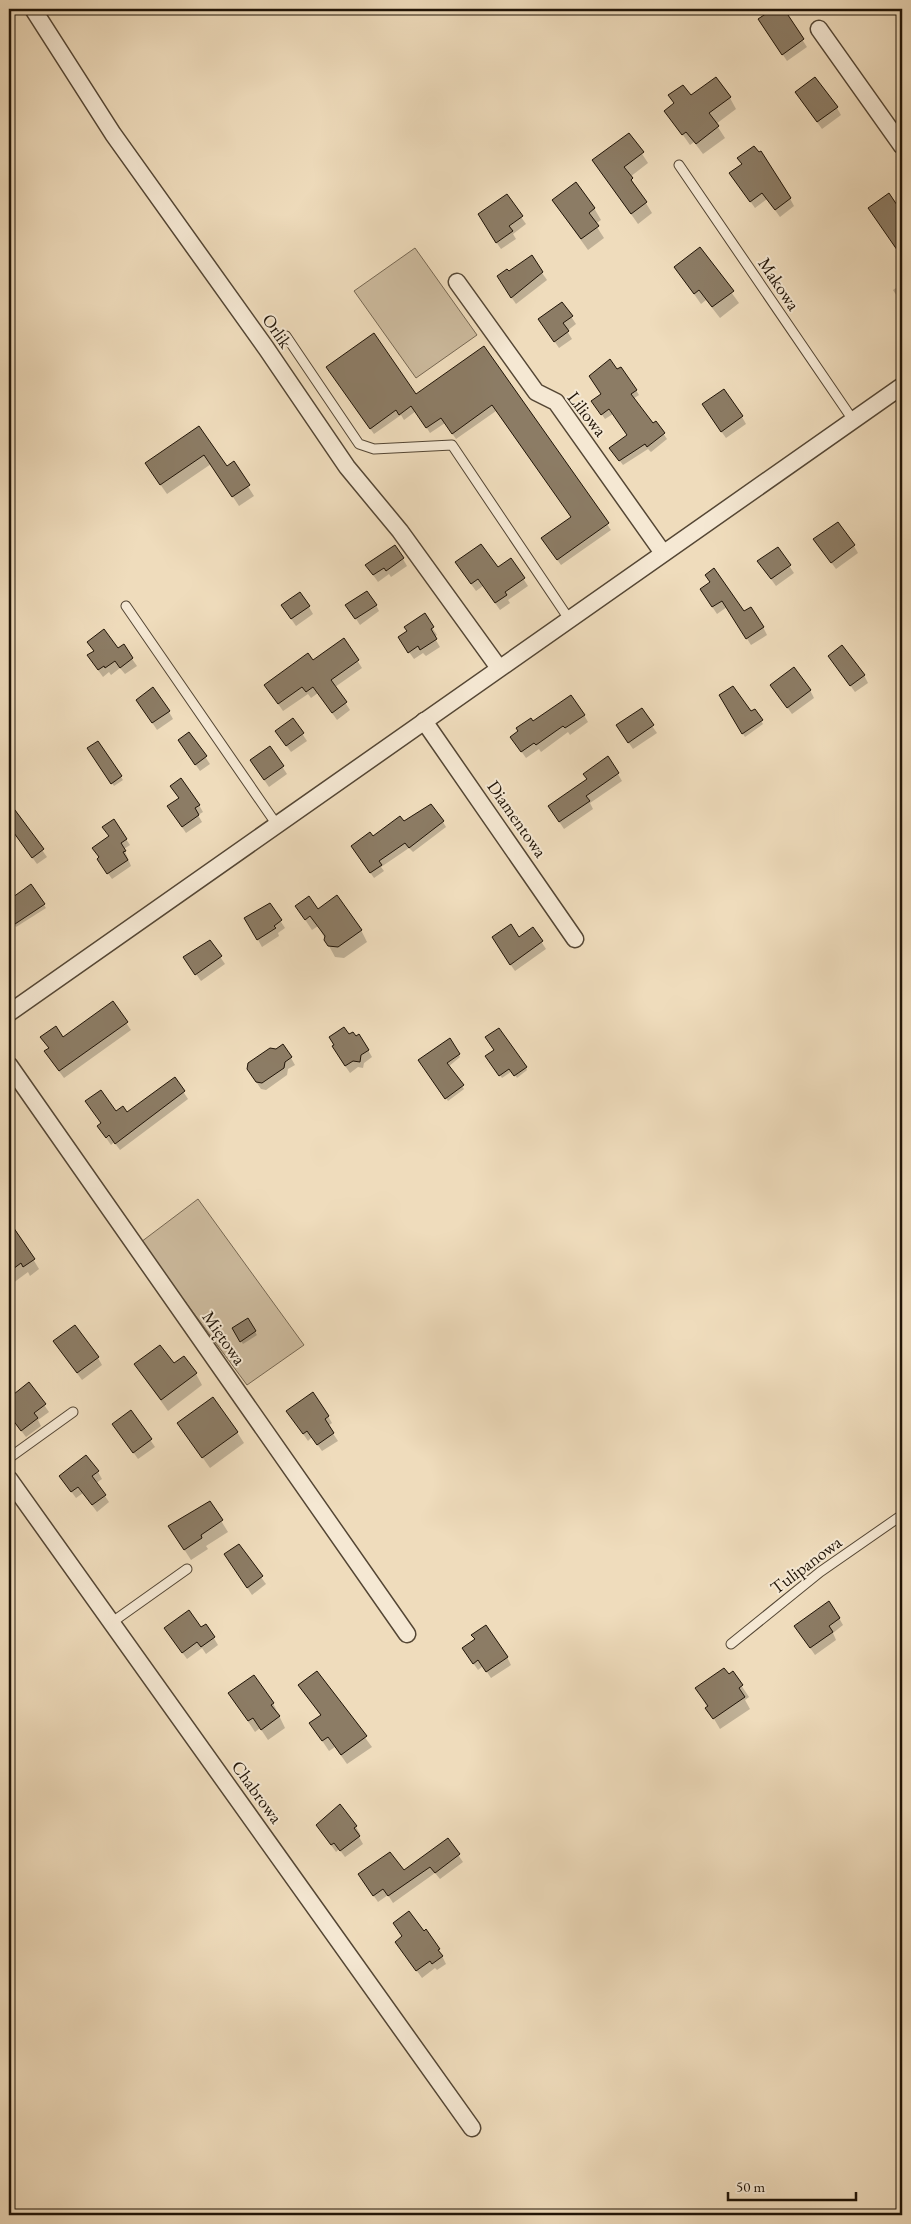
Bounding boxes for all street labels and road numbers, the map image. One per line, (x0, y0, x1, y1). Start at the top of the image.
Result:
street label: Makowa (753, 253, 806, 315)
street label: Orlik (257, 309, 298, 353)
street label: Liliowa (562, 386, 613, 442)
street label: Diamentowa (482, 776, 553, 863)
street label: Miętowa (197, 1306, 252, 1370)
street label: Tulipanowa (765, 1530, 847, 1599)
street label: Chabrowa (227, 1756, 288, 1828)

